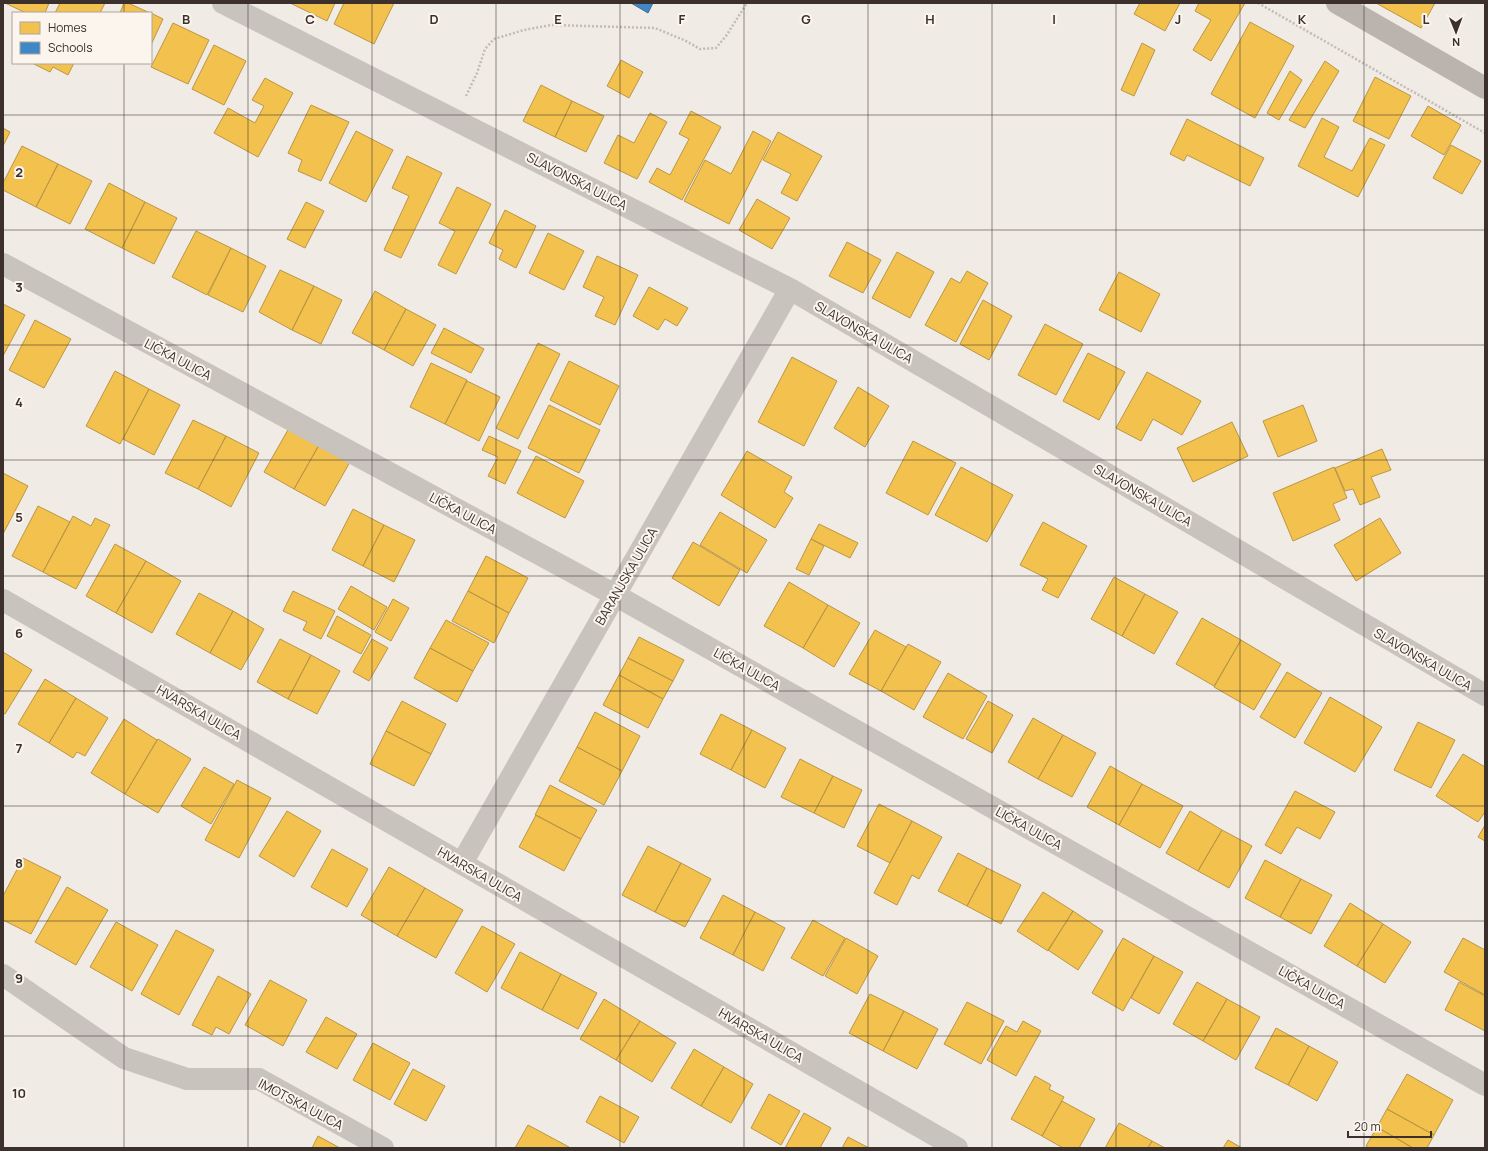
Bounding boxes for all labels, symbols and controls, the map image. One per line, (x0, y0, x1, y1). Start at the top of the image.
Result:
text: B (182, 10, 190, 28)
text: C (305, 10, 315, 28)
text: D (429, 10, 439, 28)
text: E (554, 10, 562, 28)
text: F (679, 10, 686, 28)
text: G (801, 10, 811, 28)
text: H (925, 10, 935, 28)
text: I (1052, 10, 1056, 28)
text: J (1175, 10, 1181, 28)
text: K (1298, 10, 1307, 28)
text: L (1423, 10, 1430, 28)
legend (12, 12, 152, 64)
north arrow (1436, 12, 1476, 52)
text: Homes (48, 19, 87, 36)
text: N (1452, 35, 1460, 50)
text: Schools (48, 39, 92, 56)
street label: SLAVONSKA ULICA (524, 148, 630, 214)
text: 2 (15, 163, 23, 181)
text: 3 (15, 278, 23, 296)
street label: SLAVONSKA ULICA (812, 297, 916, 367)
street label: LIČKA ULICA (141, 334, 215, 384)
text: 4 (15, 393, 23, 411)
street label: SLAVONSKA ULICA (1091, 460, 1195, 530)
street label: LIČKA ULICA (426, 488, 500, 538)
text: 5 (15, 508, 23, 526)
street label: BARANJSKA ULICA (591, 524, 661, 628)
text: 6 (15, 624, 23, 642)
street label: SLAVONSKA ULICA (1371, 624, 1475, 694)
street label: LIČKA ULICA (710, 643, 784, 695)
street label: HVARSKA ULICA (153, 680, 245, 744)
text: 7 (16, 739, 23, 757)
street label: LIČKA ULICA (992, 802, 1066, 854)
street label: HVARSKA ULICA (434, 842, 526, 906)
text: 8 (15, 854, 23, 872)
street label: LIČKA ULICA (1275, 961, 1349, 1013)
text: 9 (15, 969, 23, 987)
street label: HVARSKA ULICA (715, 1003, 807, 1067)
street label: IMOTSKA ULICA (255, 1074, 347, 1134)
text: 10 (12, 1084, 26, 1102)
scale bar (1348, 1113, 1431, 1139)
text: 20 m (1354, 1118, 1381, 1135)

